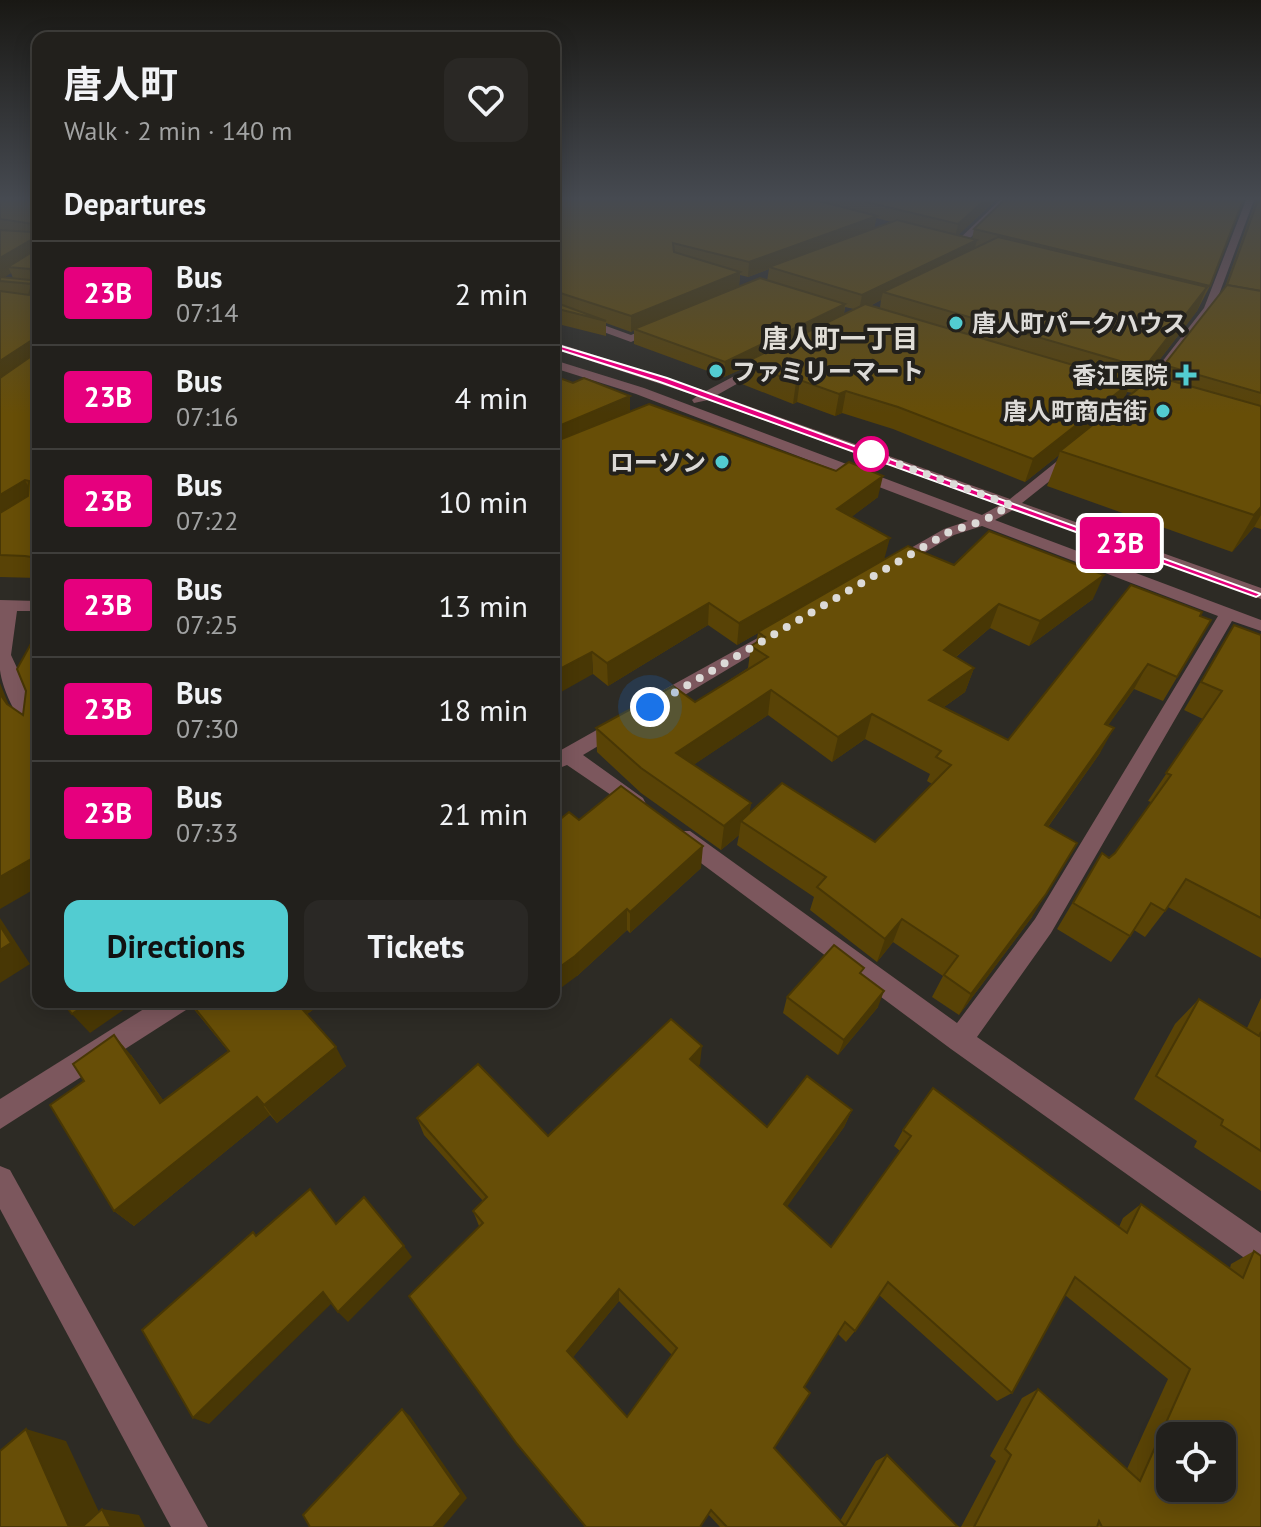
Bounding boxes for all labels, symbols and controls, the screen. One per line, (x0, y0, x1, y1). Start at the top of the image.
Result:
button: heart (444, 58, 528, 142)
text: 唐人町 (64, 59, 178, 108)
text: Walk · 2 min · 140 m (64, 114, 292, 147)
text: Departures (64, 184, 206, 223)
text: Bus (176, 257, 223, 296)
text: 23B (84, 274, 132, 311)
text: 2 min (455, 274, 528, 313)
text: 07:14 (176, 296, 238, 329)
place label: 唐人町パークハウス (972, 308, 1187, 339)
marker: 唐人町パークハウス (947, 314, 965, 332)
district label: 唐人町一丁目 (762, 322, 918, 355)
place label: ファミリーマート (732, 356, 924, 387)
place label: 香江医院 (1072, 360, 1168, 391)
text: Bus (176, 361, 223, 400)
marker: ファミリーマート (707, 362, 725, 380)
marker: 香江医院 (1175, 364, 1197, 386)
text: 23B (84, 378, 132, 415)
text: 4 min (455, 378, 528, 417)
place label: 唐人町商店街 (1003, 396, 1147, 427)
text: 07:16 (176, 400, 238, 433)
marker: 唐人町商店街 (1154, 402, 1172, 420)
unlabelled marker (854, 437, 888, 471)
place label: ローソン (610, 447, 706, 478)
marker: ローソン (713, 453, 731, 471)
text: Bus (176, 465, 223, 504)
text: 23B (84, 482, 132, 519)
text: 10 min (438, 482, 528, 521)
text: 07:22 (176, 504, 238, 537)
line badge: 23B (1074, 517, 1166, 569)
text: 23B (1096, 524, 1144, 561)
text: Bus (176, 569, 223, 608)
text: 23B (84, 586, 132, 623)
text: 13 min (438, 586, 528, 625)
text: 07:25 (176, 608, 238, 641)
text: Bus (176, 673, 223, 712)
your location (630, 687, 670, 727)
text: 23B (84, 690, 132, 727)
text: 18 min (438, 690, 528, 729)
text: 07:30 (176, 712, 238, 745)
text: Bus (176, 777, 223, 816)
text: 23B (84, 794, 132, 831)
text: 21 min (438, 794, 528, 833)
text: 07:33 (176, 816, 238, 849)
button: Directions (64, 900, 288, 992)
button: Tickets (304, 900, 528, 992)
map controls (1156, 1422, 1236, 1502)
button: locate (1156, 1422, 1236, 1502)

